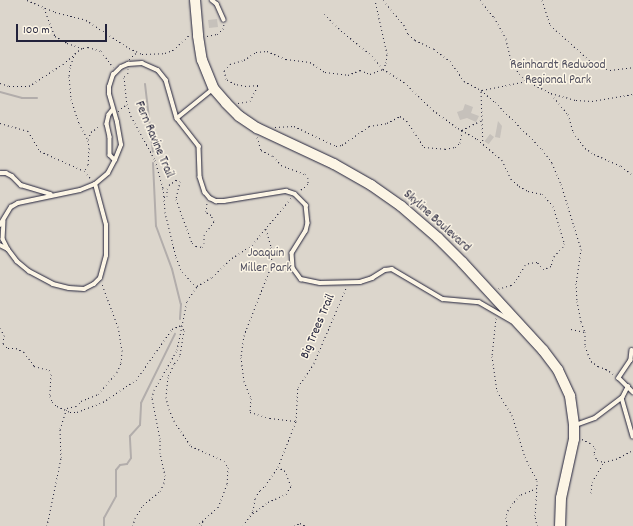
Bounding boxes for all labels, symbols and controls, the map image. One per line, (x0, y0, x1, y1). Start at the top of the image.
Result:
scale bar (18, 16, 109, 42)
text: 100 m (23, 22, 50, 39)
park label: Reinhardt Redwood Regional Park (510, 59, 606, 90)
street label: Fern Ravine Trail (130, 99, 176, 181)
street label: Skyline Boulevard (399, 188, 473, 256)
park label: Joaquin Miller Park (240, 247, 292, 278)
street label: Big Trees Trail (298, 292, 340, 362)

